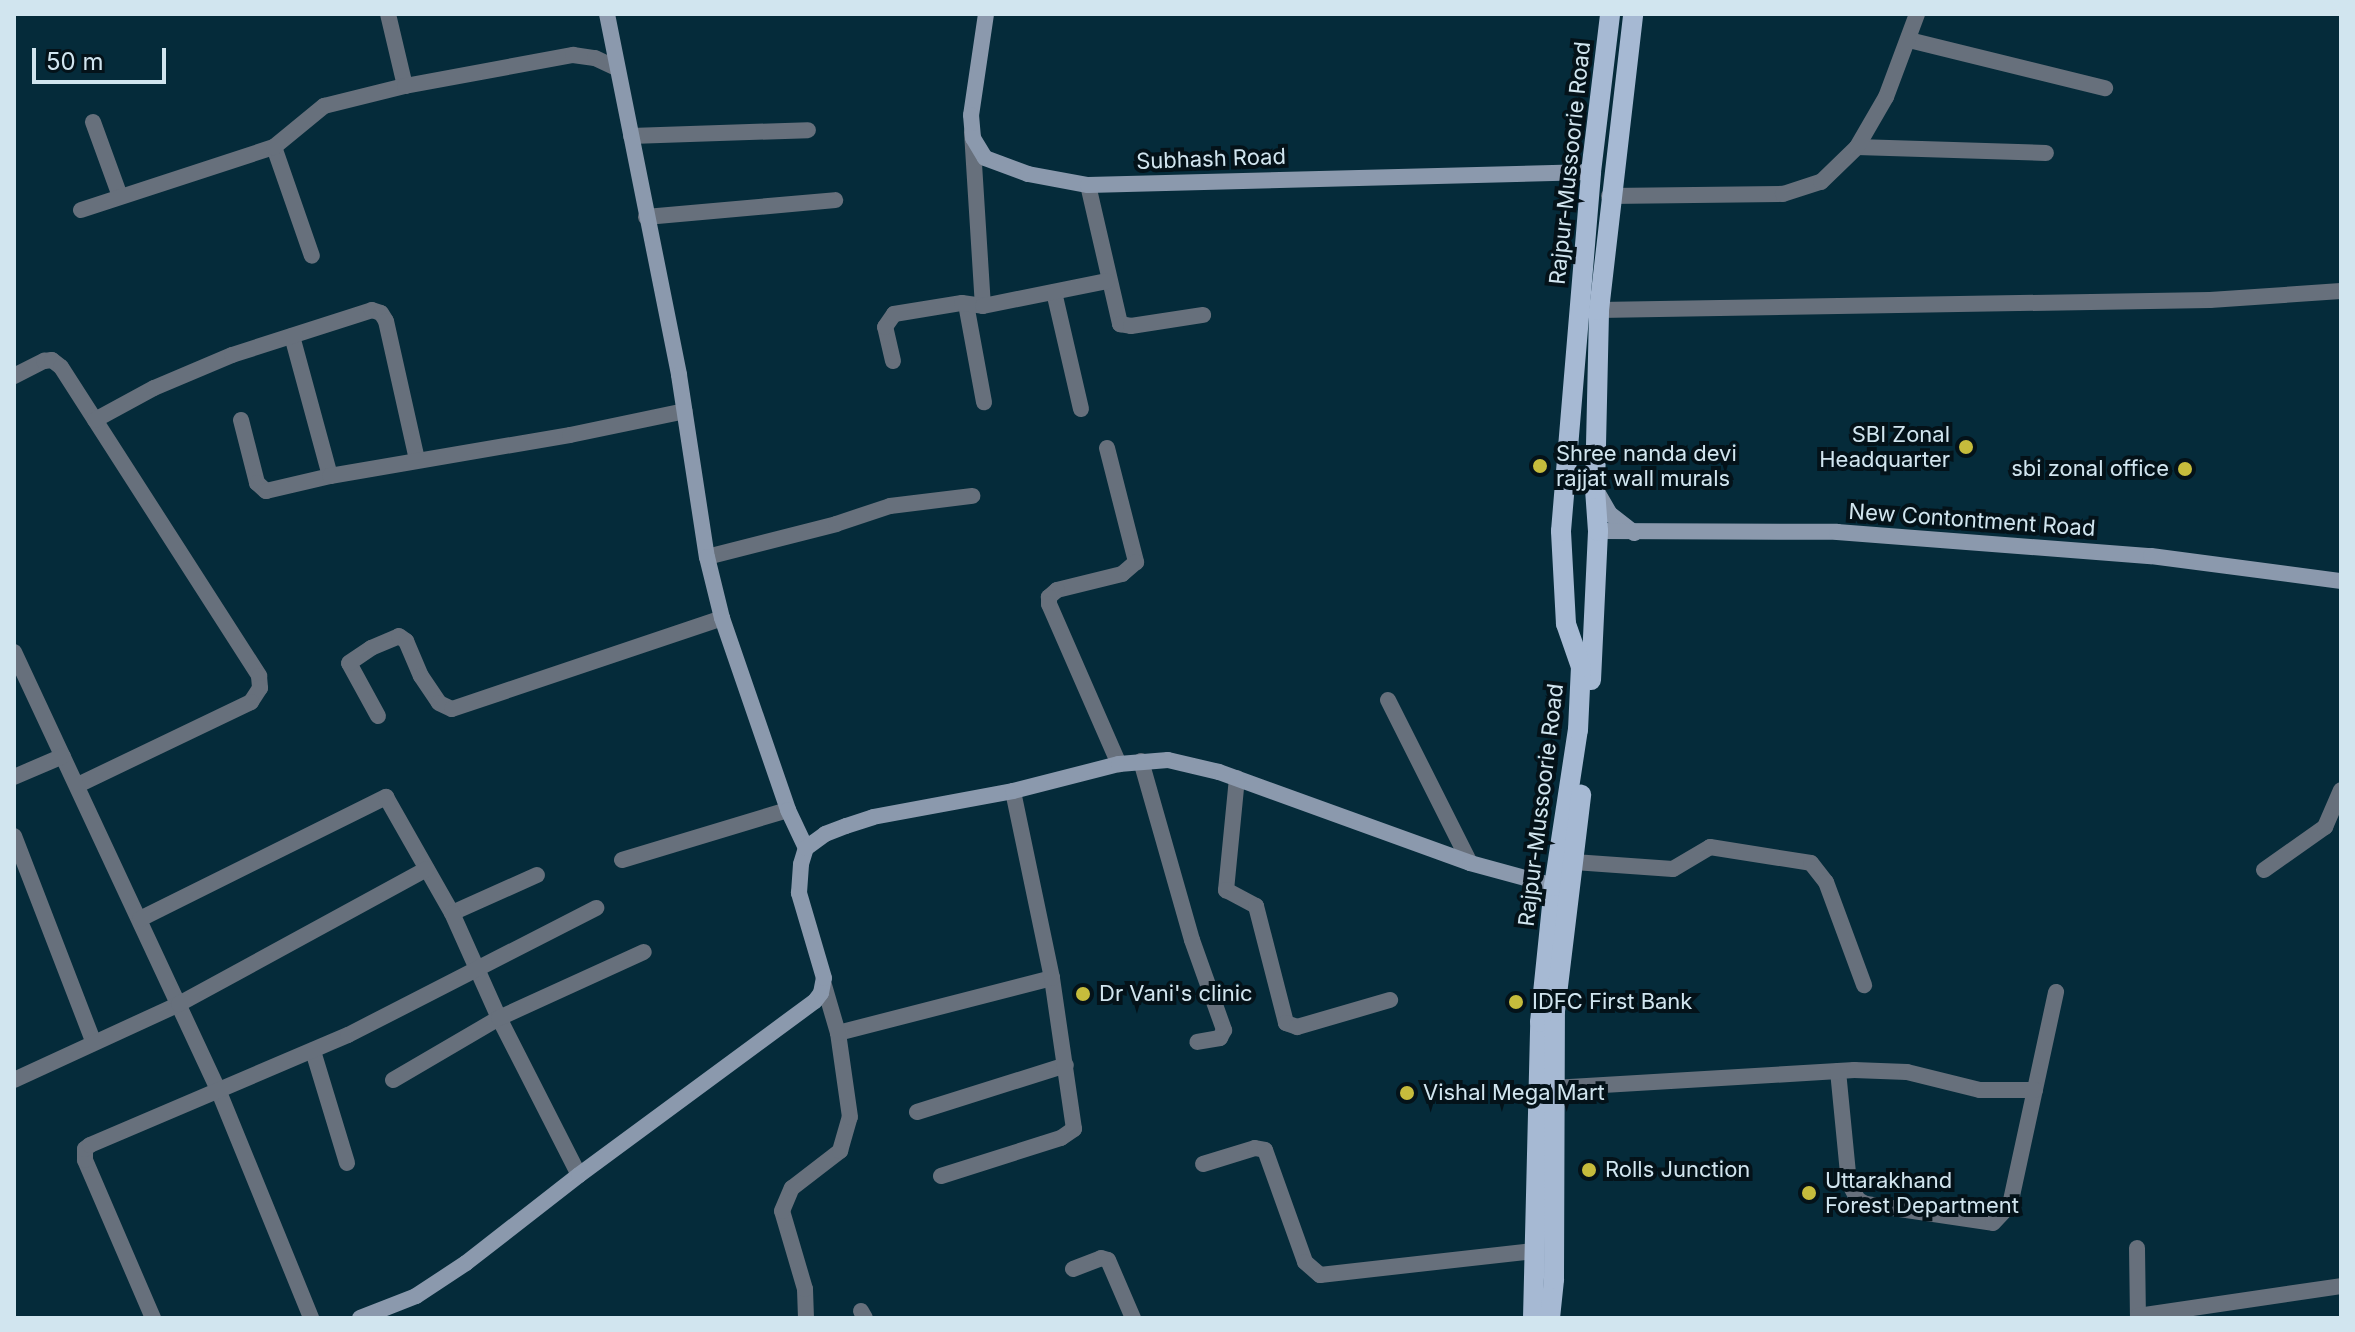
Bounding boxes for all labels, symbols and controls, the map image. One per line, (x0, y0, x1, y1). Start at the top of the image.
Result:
scale bar (36, 32, 170, 82)
street label: Rajpur-Mussoorie Road (1544, 40, 1596, 286)
text: 50 m (46, 47, 104, 76)
street label: Subhash Road (1136, 143, 1286, 175)
place label: SBI Zonal Headquarter (1819, 421, 1950, 472)
marker: SBI Zonal Headquarter (1957, 438, 1975, 456)
place label: Shree nanda devi rajjat wall murals (1556, 440, 1737, 492)
place label: sbi zonal office (2011, 456, 2169, 482)
marker: Shree nanda devi rajjat wall murals (1531, 457, 1549, 475)
marker: sbi zonal office (2176, 460, 2194, 478)
street label: New Contontment Road (1848, 498, 2096, 542)
street label: Rajpur-Mussoorie Road (1513, 682, 1569, 928)
place label: Dr Vani's clinic (1099, 981, 1253, 1007)
marker: Dr Vani's clinic (1074, 985, 1092, 1003)
place label: IDFC First Bank (1532, 989, 1692, 1015)
marker: IDFC First Bank (1507, 993, 1525, 1011)
place label: Vishal Mega Mart (1423, 1080, 1605, 1106)
marker: Vishal Mega Mart (1398, 1084, 1416, 1102)
place label: Rolls Junction (1605, 1157, 1750, 1183)
marker: Rolls Junction (1580, 1161, 1598, 1179)
place label: Uttarakhand Forest Department (1825, 1167, 2019, 1218)
marker: Uttarakhand Forest Department (1800, 1184, 1818, 1202)

